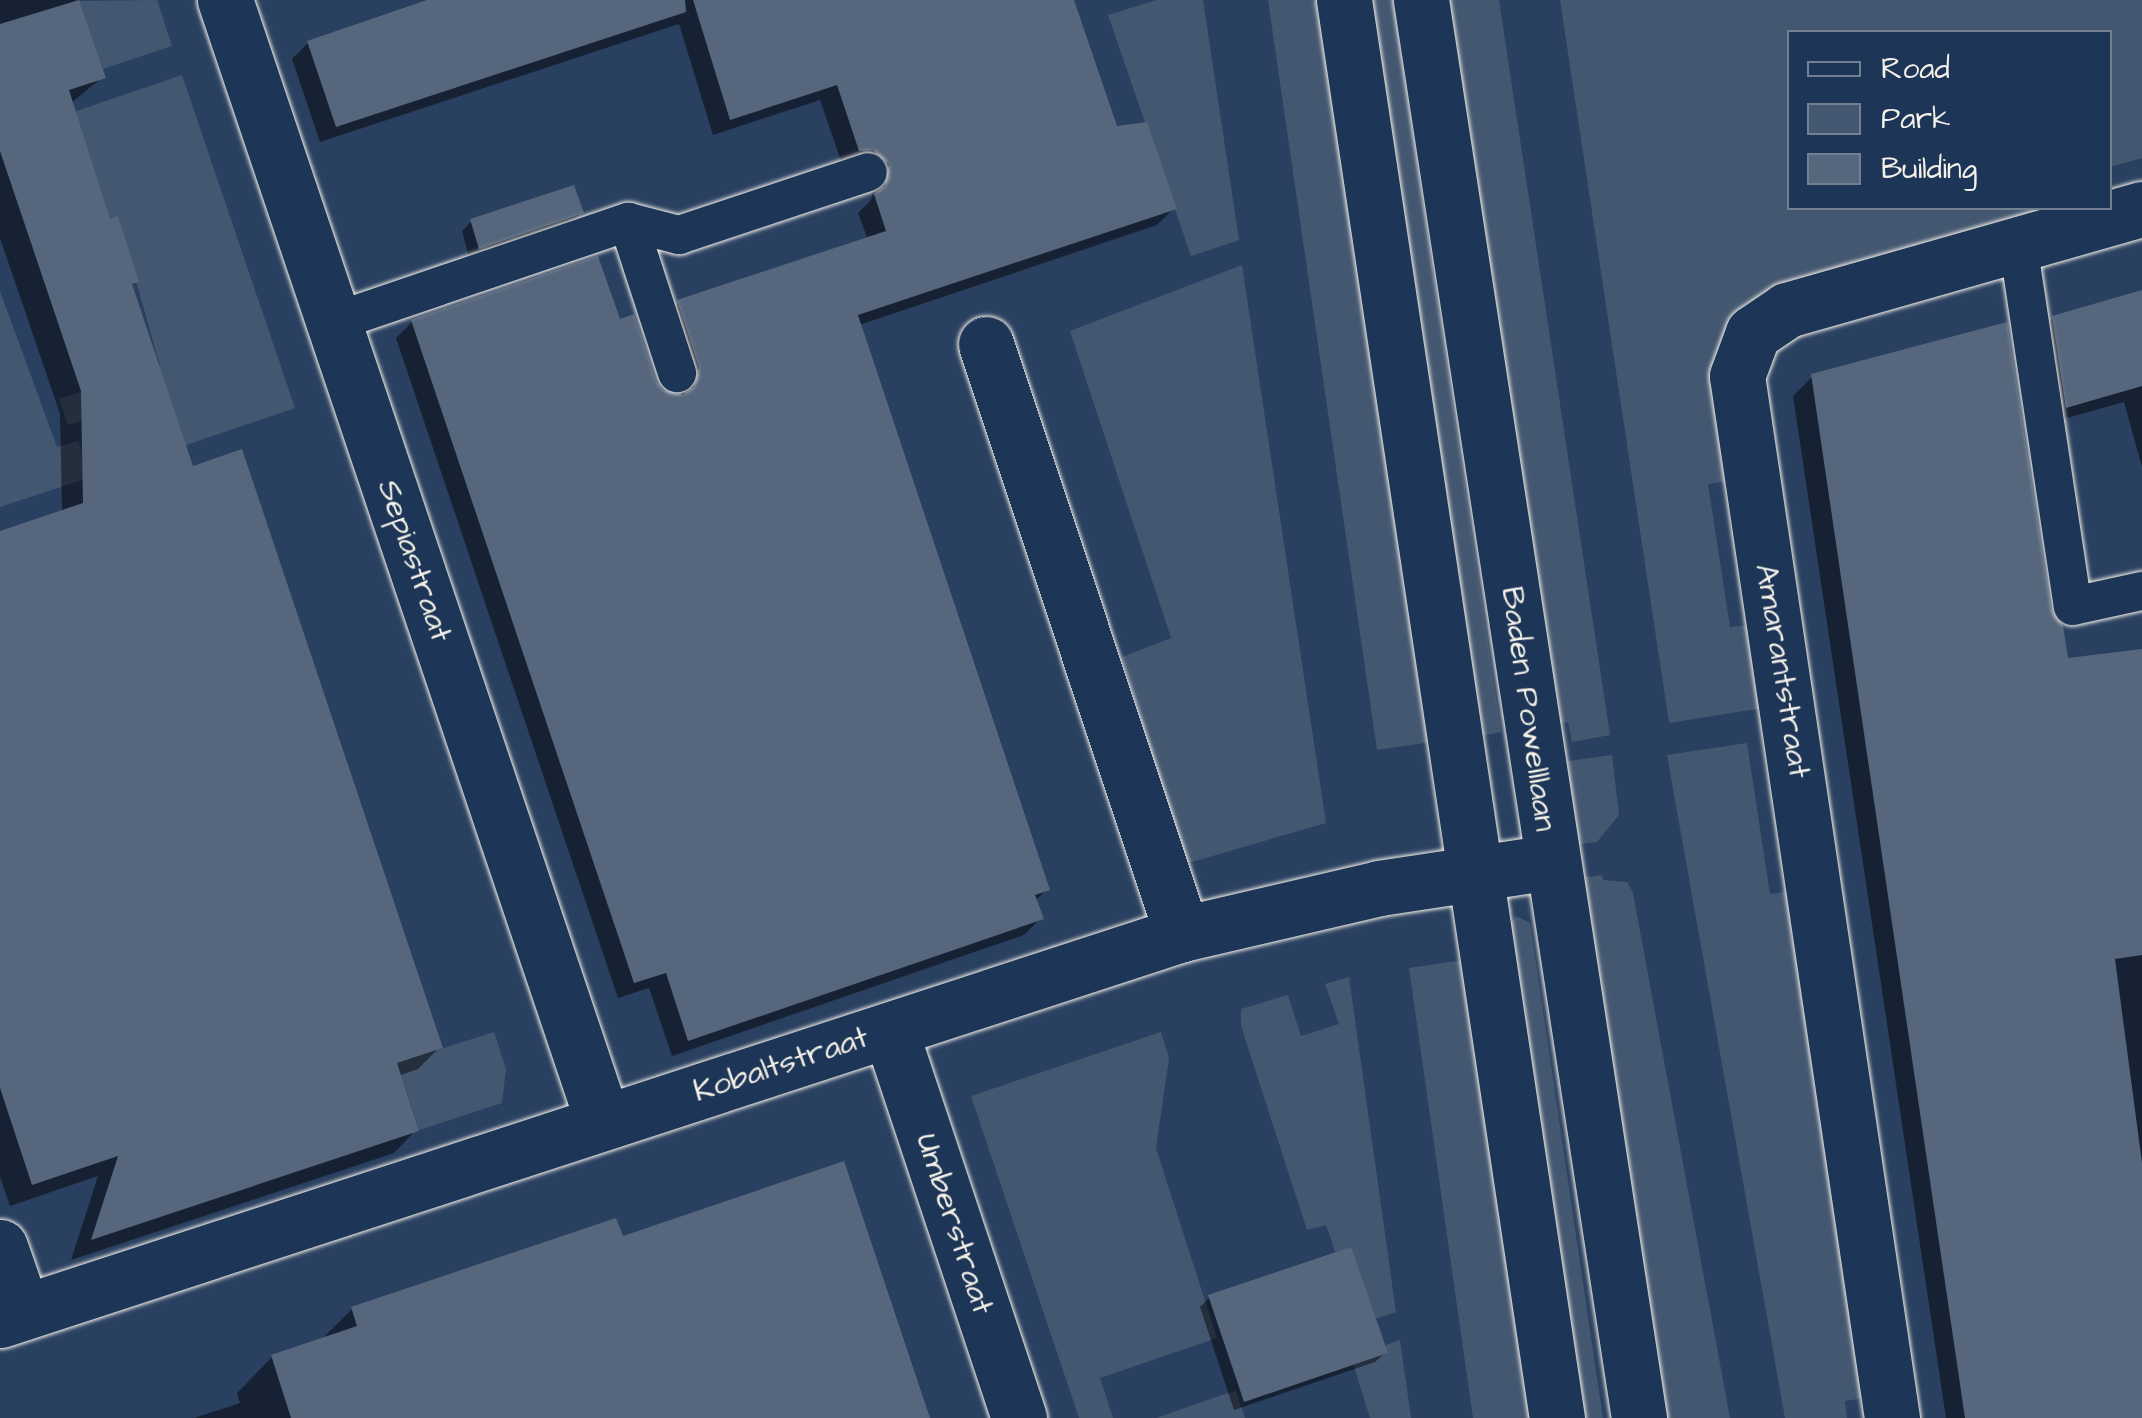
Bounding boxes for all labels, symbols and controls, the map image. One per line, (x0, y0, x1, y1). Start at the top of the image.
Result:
legend (1787, 30, 2112, 210)
text: Road (1881, 48, 1950, 90)
text: Park (1881, 98, 1950, 140)
text: Building (1881, 148, 1977, 190)
street label: Sepiastraat (368, 475, 460, 647)
street label: Amarantstraat (1746, 561, 1818, 781)
street label: Baden Powelllaan (1492, 584, 1564, 834)
street label: Kobaltstraat (689, 1019, 873, 1111)
street label: Umberstraat (907, 1129, 1001, 1319)

